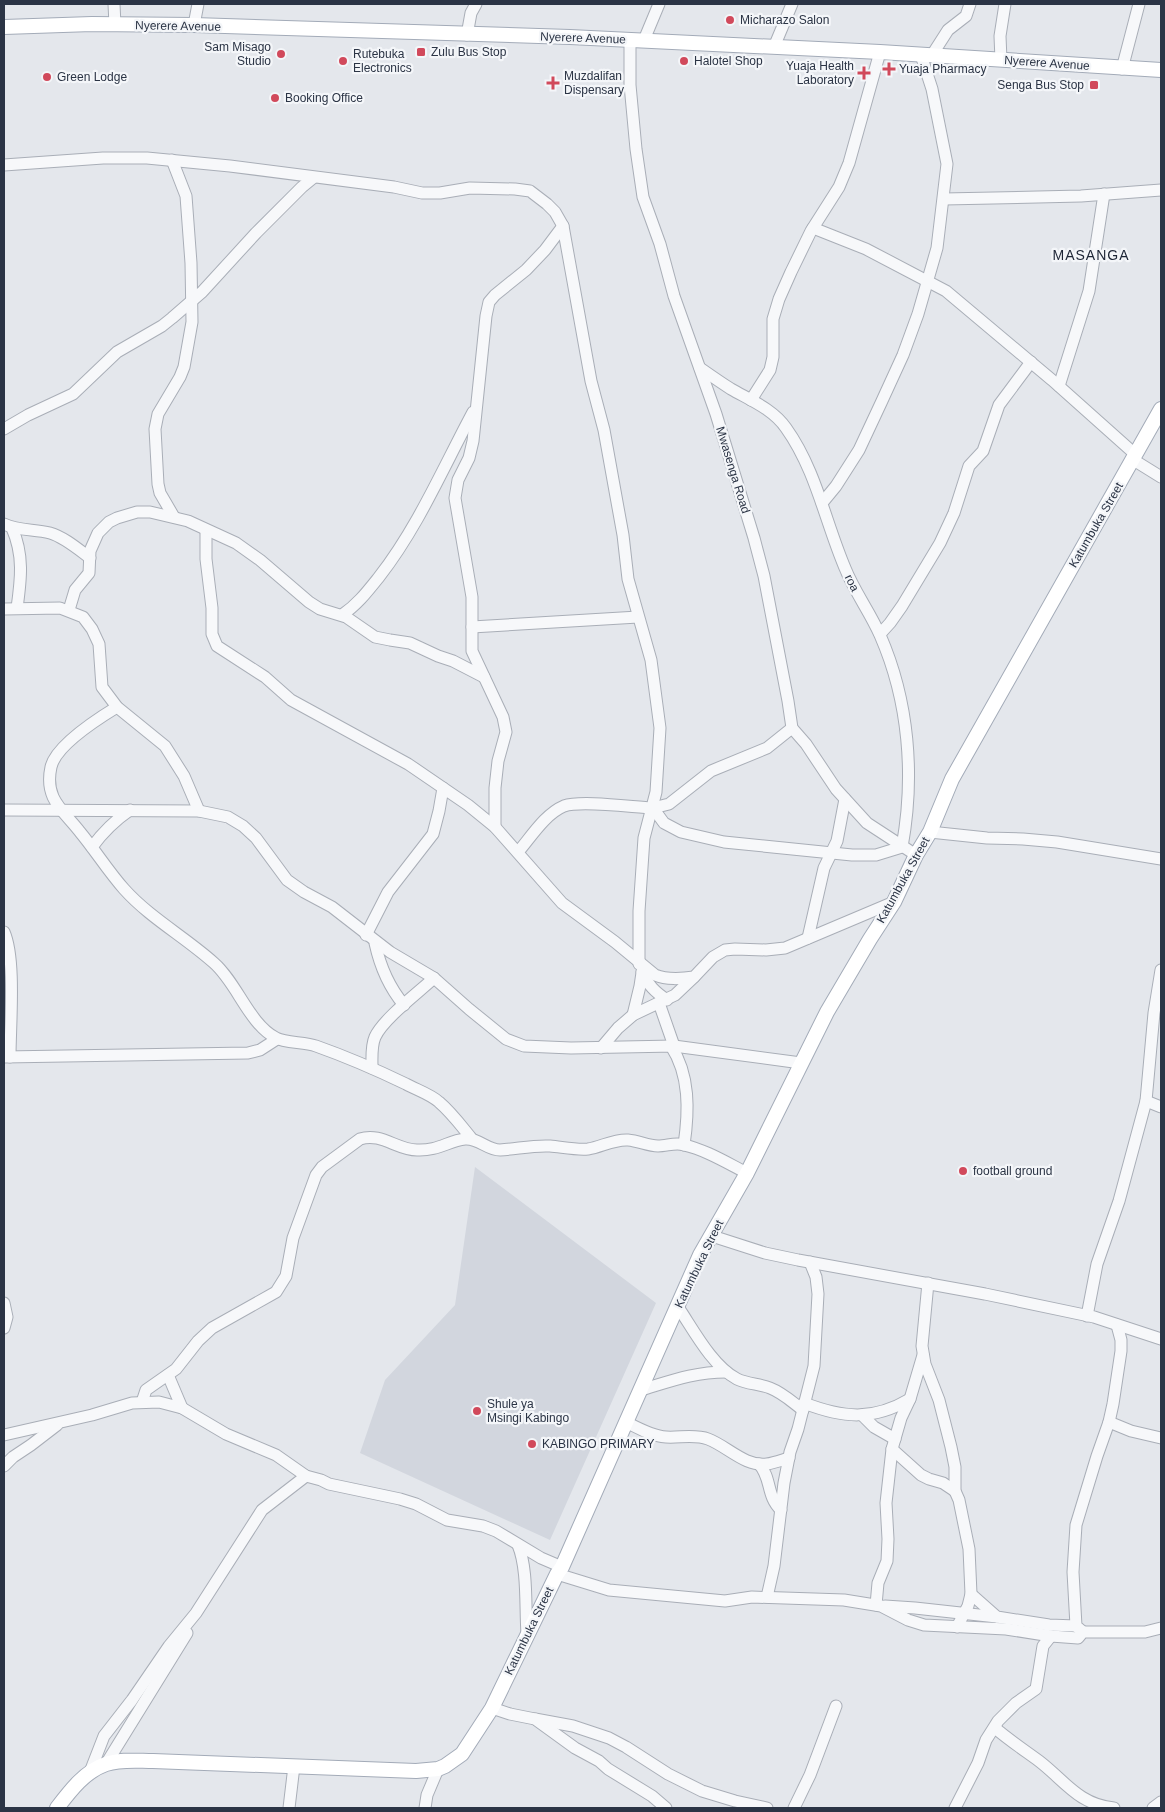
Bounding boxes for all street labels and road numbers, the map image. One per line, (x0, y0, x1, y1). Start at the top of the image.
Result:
street label: Nyerere Avenue (135, 18, 221, 34)
street label: Nyerere Avenue (540, 30, 626, 47)
street label: Nyerere Avenue (1004, 53, 1091, 73)
street label: Mwasenga Road (713, 425, 753, 515)
street label: Katumbuka Street (1066, 479, 1126, 570)
street label: roa (842, 572, 862, 594)
street label: Katumbuka Street (874, 834, 933, 925)
street label: Katumbuka Street (672, 1217, 727, 1310)
street label: Katumbuka Street (502, 1584, 557, 1677)

